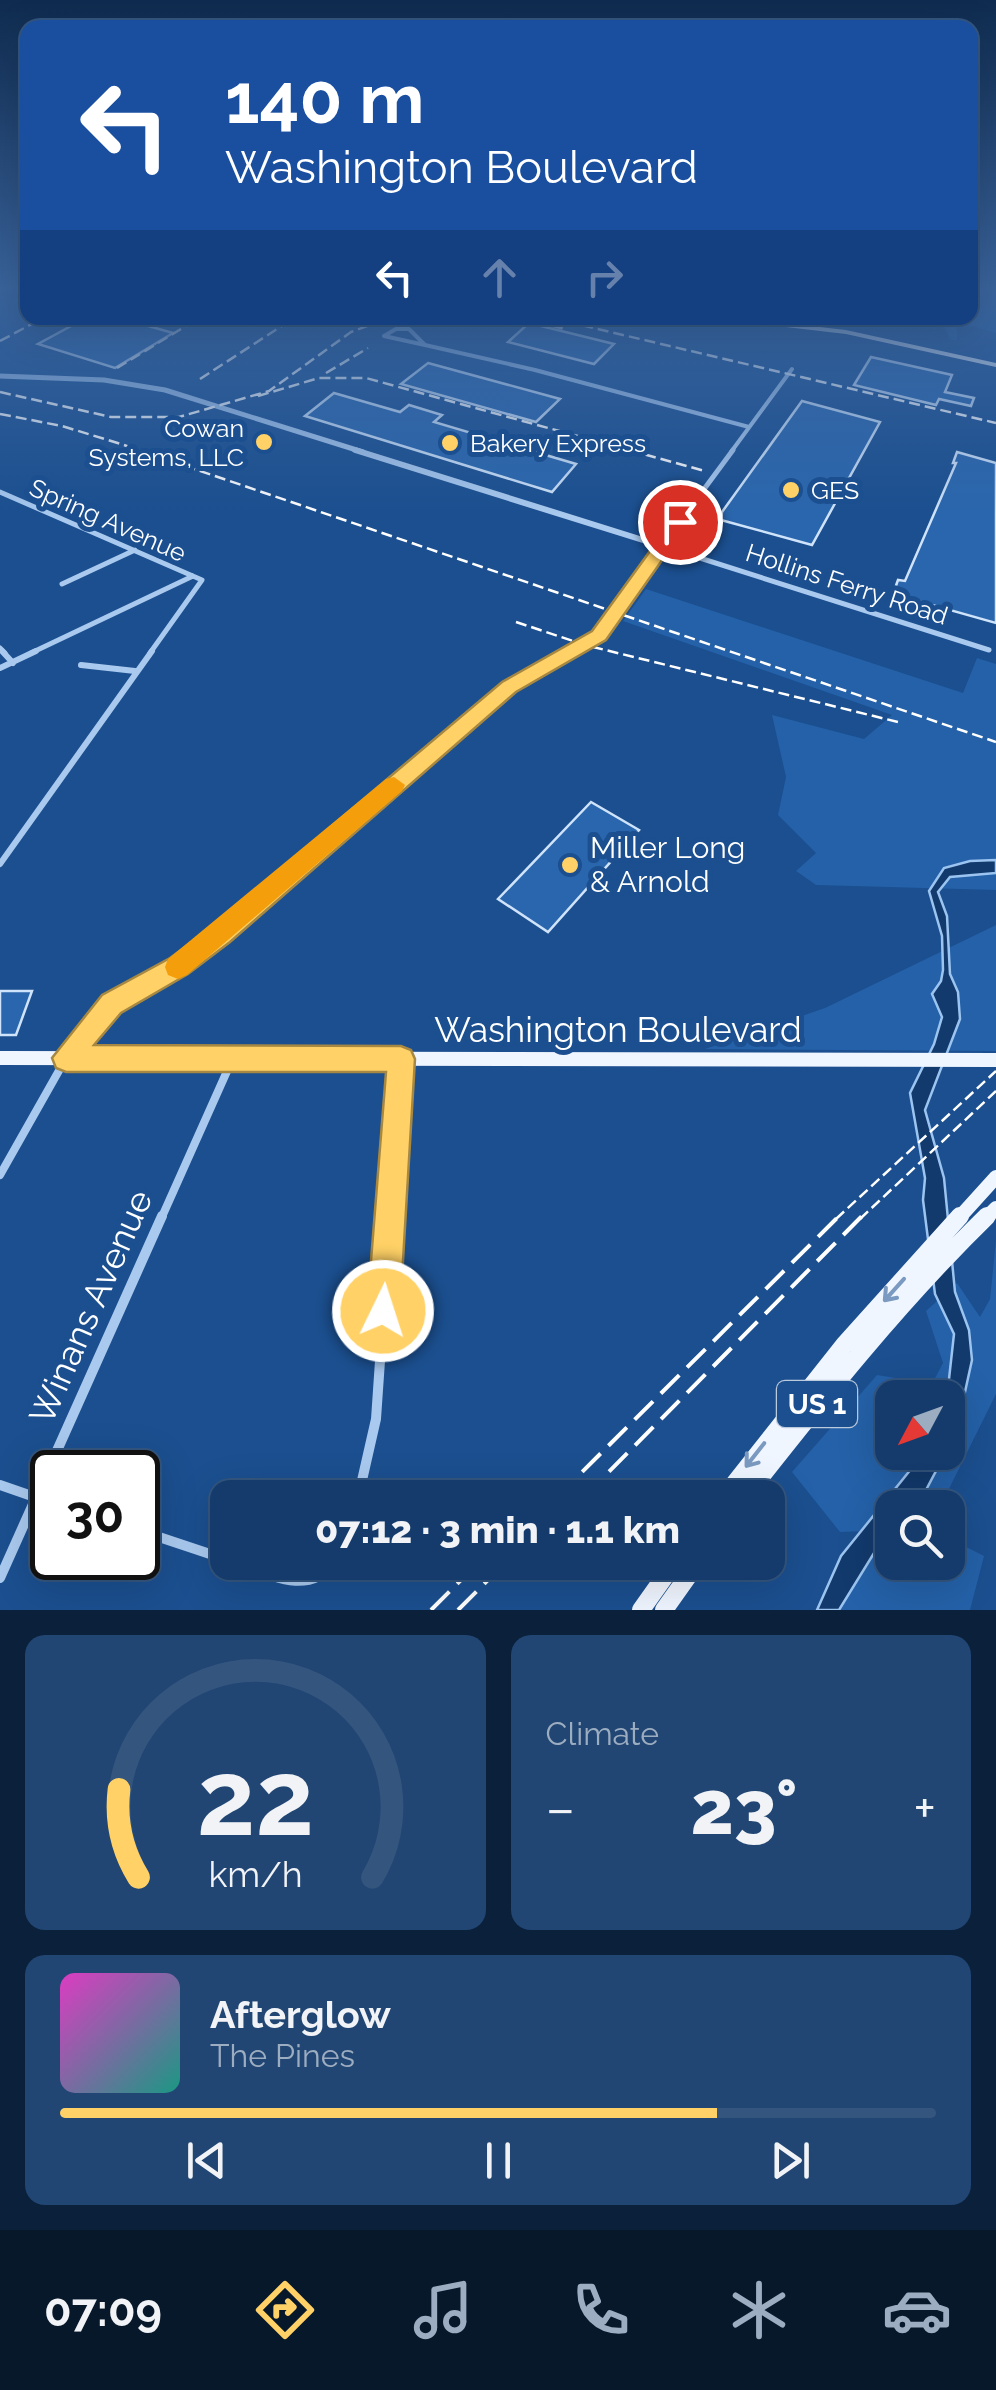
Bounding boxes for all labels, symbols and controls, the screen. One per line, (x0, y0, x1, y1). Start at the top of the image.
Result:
text: 140 m (225, 57, 425, 139)
icon: left (60, 60, 190, 190)
text: Washington Boulevard (225, 141, 698, 194)
icon: left (367, 250, 422, 305)
icon: ahead (472, 250, 527, 305)
icon: right (577, 250, 632, 305)
place label: Cowan Systems, LLC (89, 413, 244, 472)
place label: Bakery Express (470, 428, 646, 458)
marker: Cowan Systems, LLC (253, 431, 275, 453)
marker: Bakery Express (439, 432, 461, 454)
street label: Spring Avenue (25, 472, 191, 568)
place label: GES (811, 475, 859, 505)
marker: GES (780, 479, 802, 501)
pin (638, 480, 723, 565)
icon: arrive (653, 495, 708, 550)
street label: Hollins Ferry Road (742, 537, 952, 631)
place label: Miller Long & Arnold (590, 830, 745, 899)
marker: Miller Long & Arnold (559, 854, 581, 876)
street label: Washington Boulevard (434, 1009, 802, 1050)
street label: Winans Avenue (21, 1183, 160, 1430)
position arrow (331, 1259, 435, 1363)
one-way arrow (883, 1277, 906, 1302)
north arrow (875, 1380, 965, 1470)
map controls (875, 1380, 965, 1580)
road number: US 1 (777, 1381, 857, 1427)
one-way arrow (744, 1442, 766, 1468)
speed limit sign: 30 (30, 1450, 160, 1580)
button: search (875, 1490, 965, 1580)
text: 07:12 · 3 min · 1.1 km (315, 1507, 680, 1552)
text: Climate (546, 1715, 659, 1752)
text: 22 (197, 1737, 314, 1859)
text: 23° (691, 1763, 798, 1852)
text: − (546, 1776, 575, 1841)
text: + (913, 1776, 936, 1841)
text: km/h (208, 1853, 302, 1895)
text: Afterglow (210, 1992, 391, 2037)
text: The Pines (210, 2037, 355, 2074)
icon: previous (179, 2133, 234, 2188)
icon: pause (471, 2133, 526, 2188)
icon: next (763, 2133, 818, 2188)
icon: directions (250, 2275, 320, 2345)
icon: music (408, 2275, 478, 2345)
icon: phone (566, 2275, 636, 2345)
icon: climate (724, 2275, 794, 2345)
icon: car (882, 2275, 952, 2345)
text: 07:09 (44, 2284, 162, 2337)

